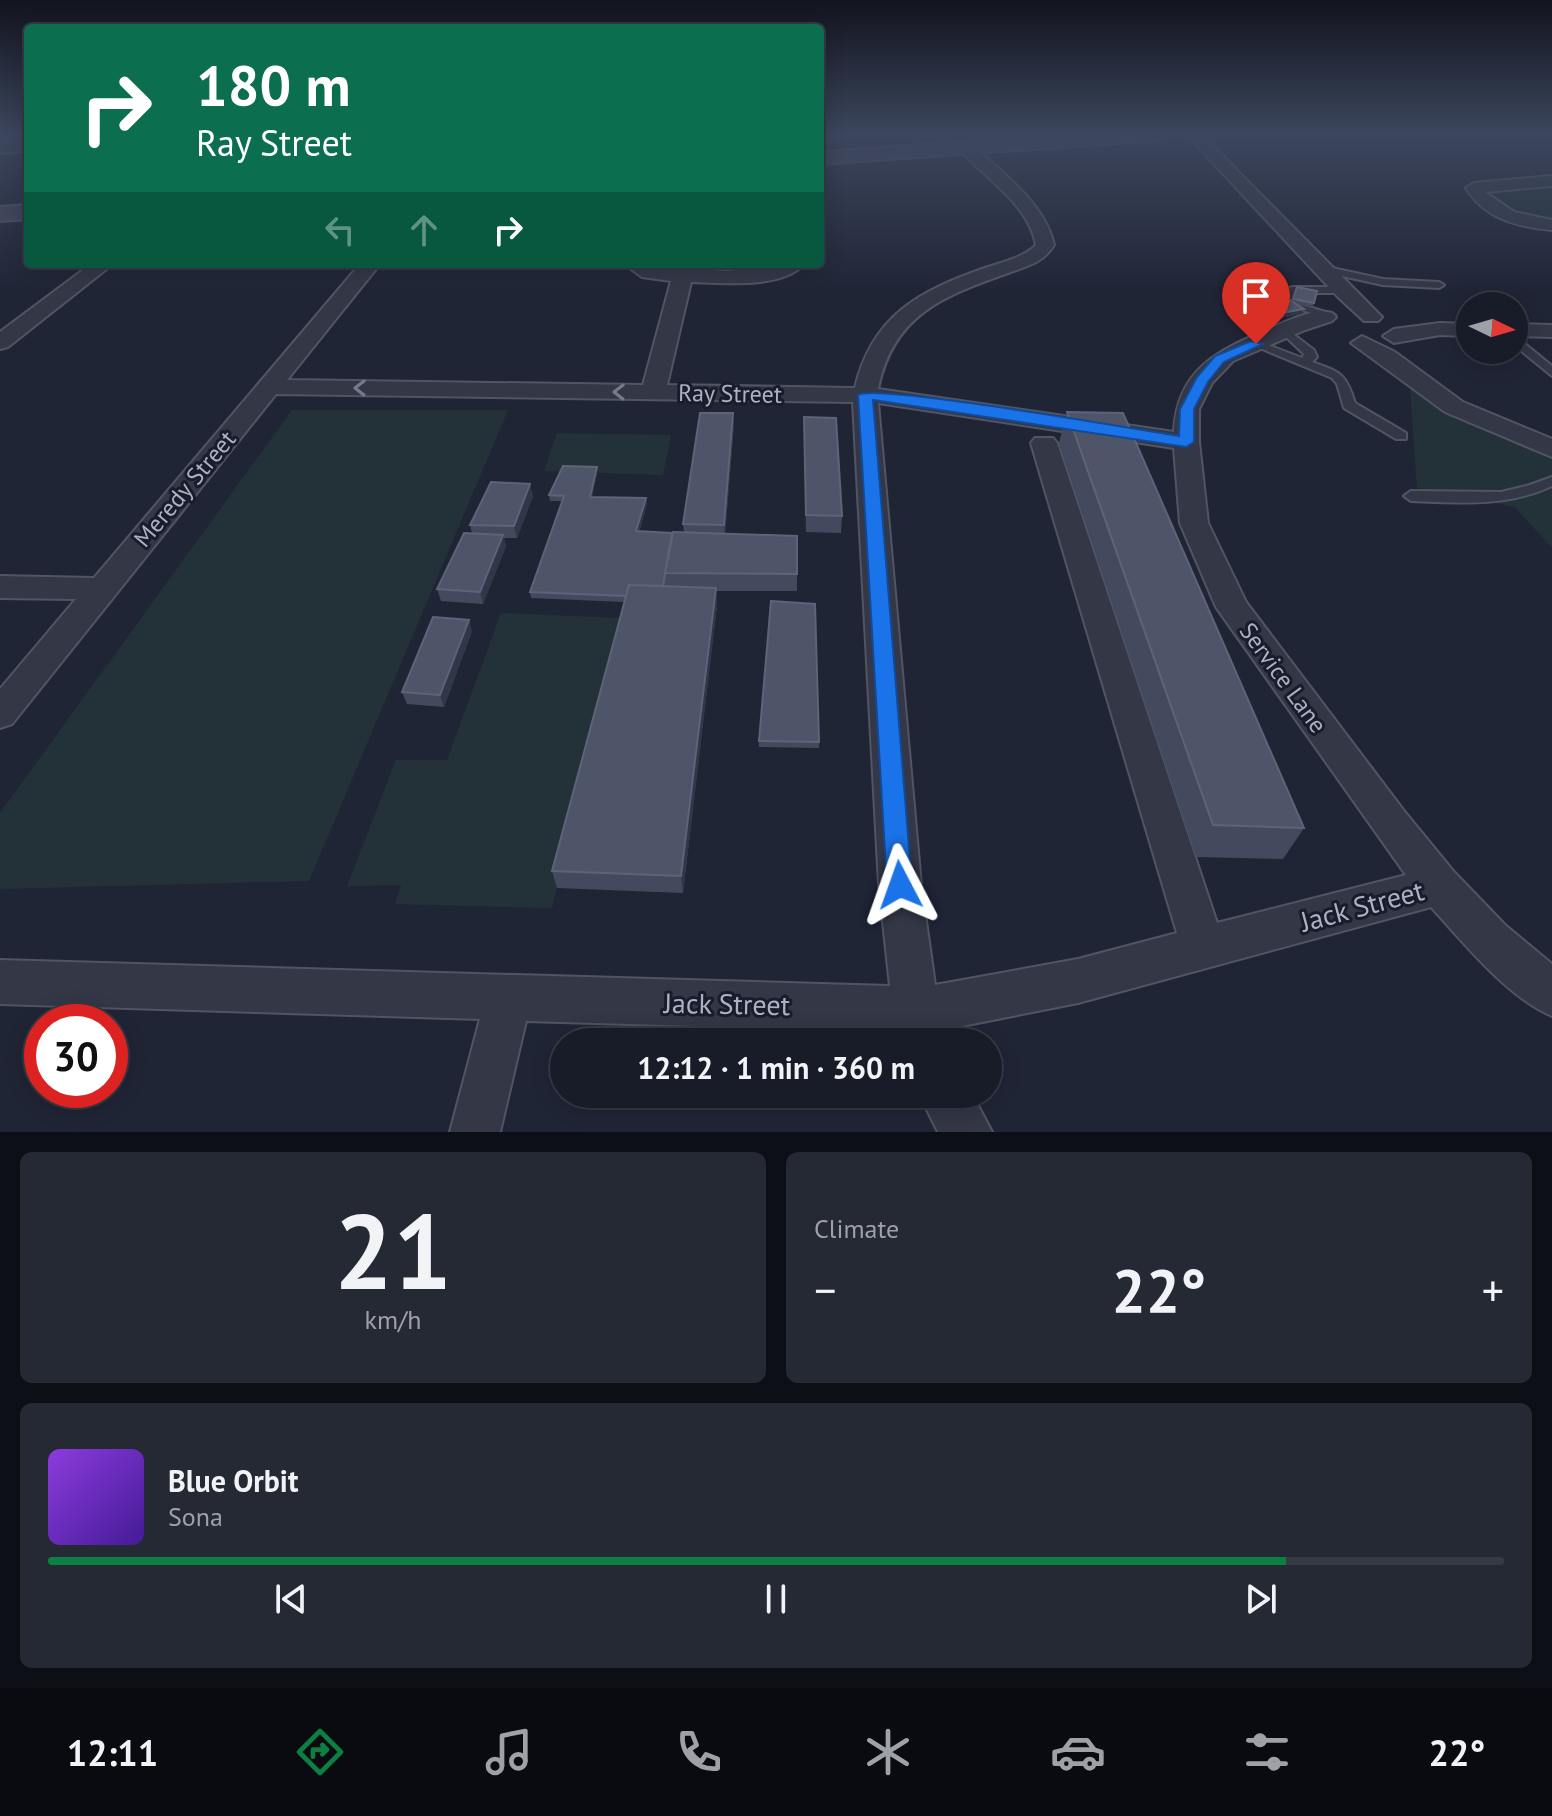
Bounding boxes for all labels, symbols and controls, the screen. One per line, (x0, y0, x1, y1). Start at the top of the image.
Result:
text: 180 m (196, 49, 351, 121)
icon: right (64, 56, 168, 160)
text: Ray Street (196, 119, 352, 166)
icon: left (318, 208, 362, 252)
icon: ahead (402, 208, 446, 252)
icon: right (486, 208, 530, 252)
pin (1222, 262, 1290, 344)
icon: arrive (1234, 274, 1278, 318)
north arrow (1456, 292, 1528, 364)
map controls (1456, 292, 1528, 364)
street label: Ray Street (678, 377, 782, 410)
one-way arrow (353, 379, 366, 396)
one-way arrow (612, 383, 625, 401)
street label: Meredy Street (127, 424, 242, 553)
street label: Service Lane (1233, 616, 1334, 739)
position arrow (858, 843, 942, 927)
street label: Jack Street (1295, 871, 1428, 940)
street label: Jack Street (663, 984, 791, 1023)
speed limit sign: 30 (24, 1004, 128, 1108)
text: 12:12 · 1 min · 360 m (637, 1048, 915, 1087)
text: 21 (334, 1183, 452, 1318)
text: Climate (814, 1212, 899, 1245)
text: 22° (1112, 1251, 1206, 1329)
text: − (814, 1261, 836, 1318)
text: + (1482, 1261, 1504, 1318)
text: km/h (365, 1303, 422, 1336)
text: Blue Orbit (168, 1461, 298, 1500)
text: Sona (168, 1500, 223, 1533)
icon: previous (269, 1577, 313, 1621)
icon: pause (754, 1577, 798, 1621)
icon: next (1239, 1577, 1283, 1621)
icon: directions (292, 1724, 348, 1780)
icon: music (481, 1724, 537, 1780)
icon: phone (671, 1724, 727, 1780)
icon: climate (860, 1724, 916, 1780)
icon: car (1050, 1724, 1106, 1780)
icon: filters (1239, 1724, 1295, 1780)
text: 12:11 (67, 1729, 158, 1776)
text: 22° (1429, 1729, 1485, 1776)

